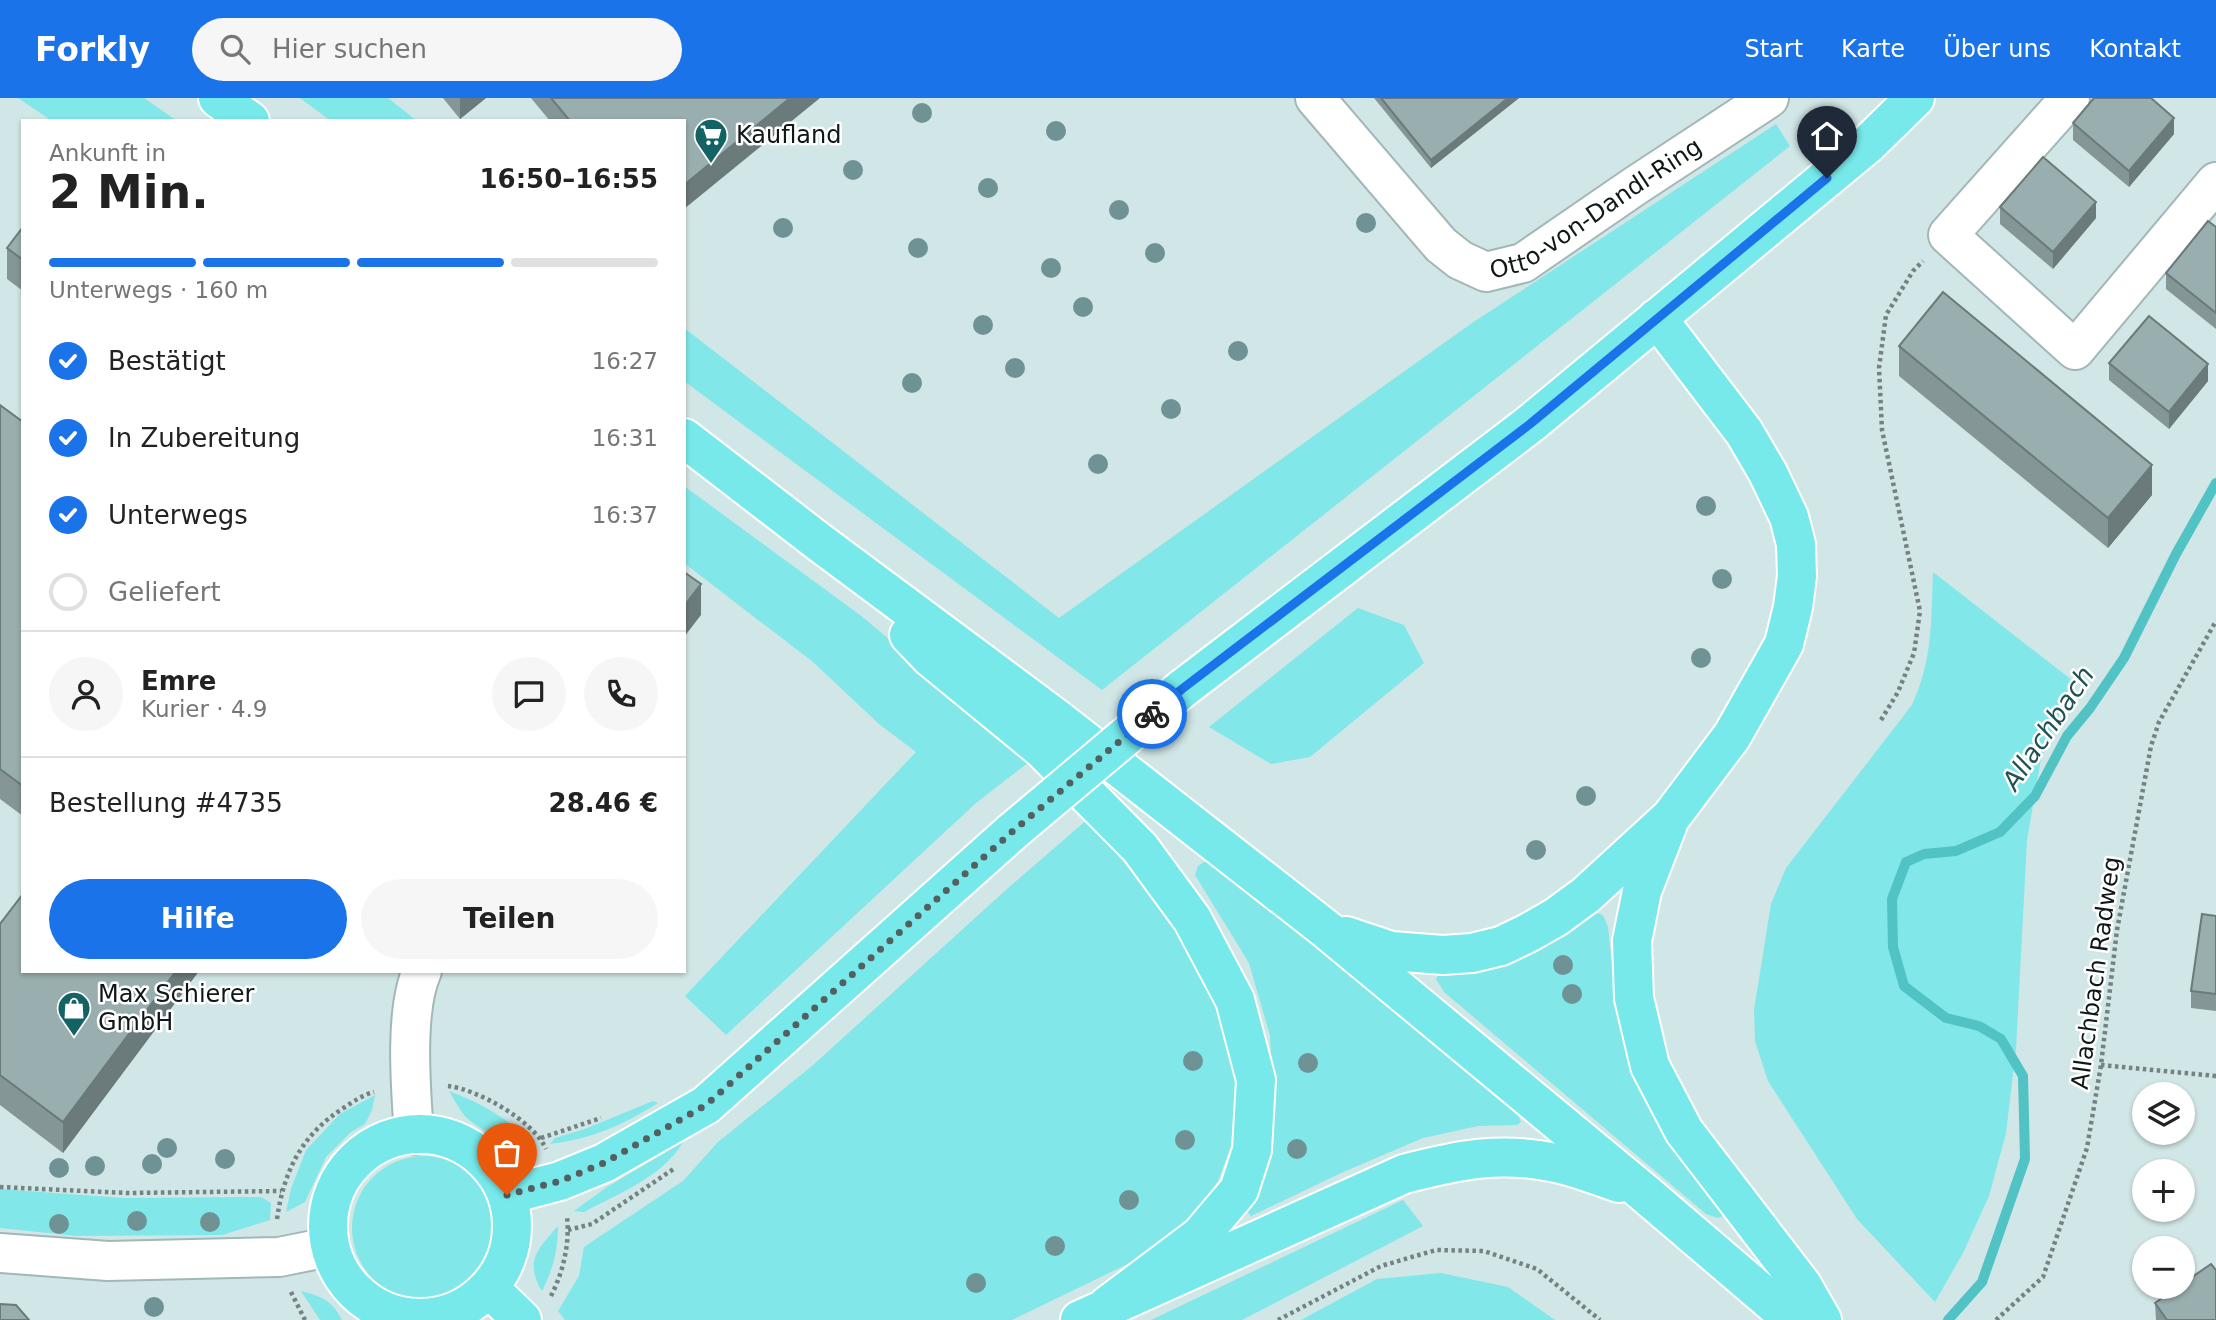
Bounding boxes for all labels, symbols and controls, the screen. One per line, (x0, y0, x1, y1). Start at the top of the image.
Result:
search box (192, 18, 682, 81)
text: Forkly (35, 30, 150, 69)
icon: search (216, 30, 254, 68)
text: Hier suchen (272, 34, 427, 64)
text: Start (1744, 35, 1803, 63)
text: Karte (1841, 35, 1905, 63)
text: Über uns (1943, 35, 2051, 63)
text: Kontakt (2089, 35, 2181, 63)
pin (1797, 106, 1857, 178)
supermarket icon: Kaufland (692, 116, 730, 165)
icon: home (1808, 117, 1846, 155)
place label: Kaufland (736, 121, 842, 149)
street label: Otto-von-Dandl-Ring (1487, 132, 1707, 285)
text: Ankunft in (49, 140, 166, 166)
text: 16:50–16:55 (479, 164, 658, 194)
text: 2 Min. (49, 165, 209, 219)
text: Unterwegs · 160 m (49, 277, 268, 303)
icon: check (49, 342, 87, 380)
text: Bestätigt (108, 346, 226, 376)
text: 16:27 (592, 348, 658, 374)
icon: check (49, 419, 87, 457)
text: In Zubereitung (108, 423, 300, 453)
text: 16:31 (592, 425, 658, 451)
icon: check (49, 496, 87, 534)
text: Unterwegs (108, 500, 248, 530)
text: 16:37 (592, 502, 658, 528)
text: Geliefert (108, 577, 221, 607)
button: person (49, 657, 123, 731)
button: chat (492, 657, 566, 731)
button: phone (584, 657, 658, 731)
water label: Allachbach (1995, 661, 2100, 797)
text: Emre (141, 666, 216, 696)
courier (1117, 679, 1187, 749)
icon: bike (1133, 695, 1171, 733)
text: Kurier · 4.9 (141, 696, 267, 722)
text: Bestellung #4735 (49, 788, 283, 818)
text: 28.46 € (549, 788, 658, 818)
street label: Allachbach Radweg (2066, 855, 2126, 1091)
button: Hilfe (49, 879, 347, 959)
button: Teilen (361, 879, 658, 959)
place label: Max Schierer GmbH (98, 980, 254, 1036)
shop icon: Max Schierer GmbH (55, 989, 93, 1038)
map controls (2132, 1082, 2195, 1299)
button: layers (2132, 1082, 2195, 1145)
pin (477, 1123, 537, 1195)
icon: bag (488, 1134, 526, 1172)
button: + (2132, 1159, 2195, 1222)
button: − (2132, 1236, 2195, 1299)

